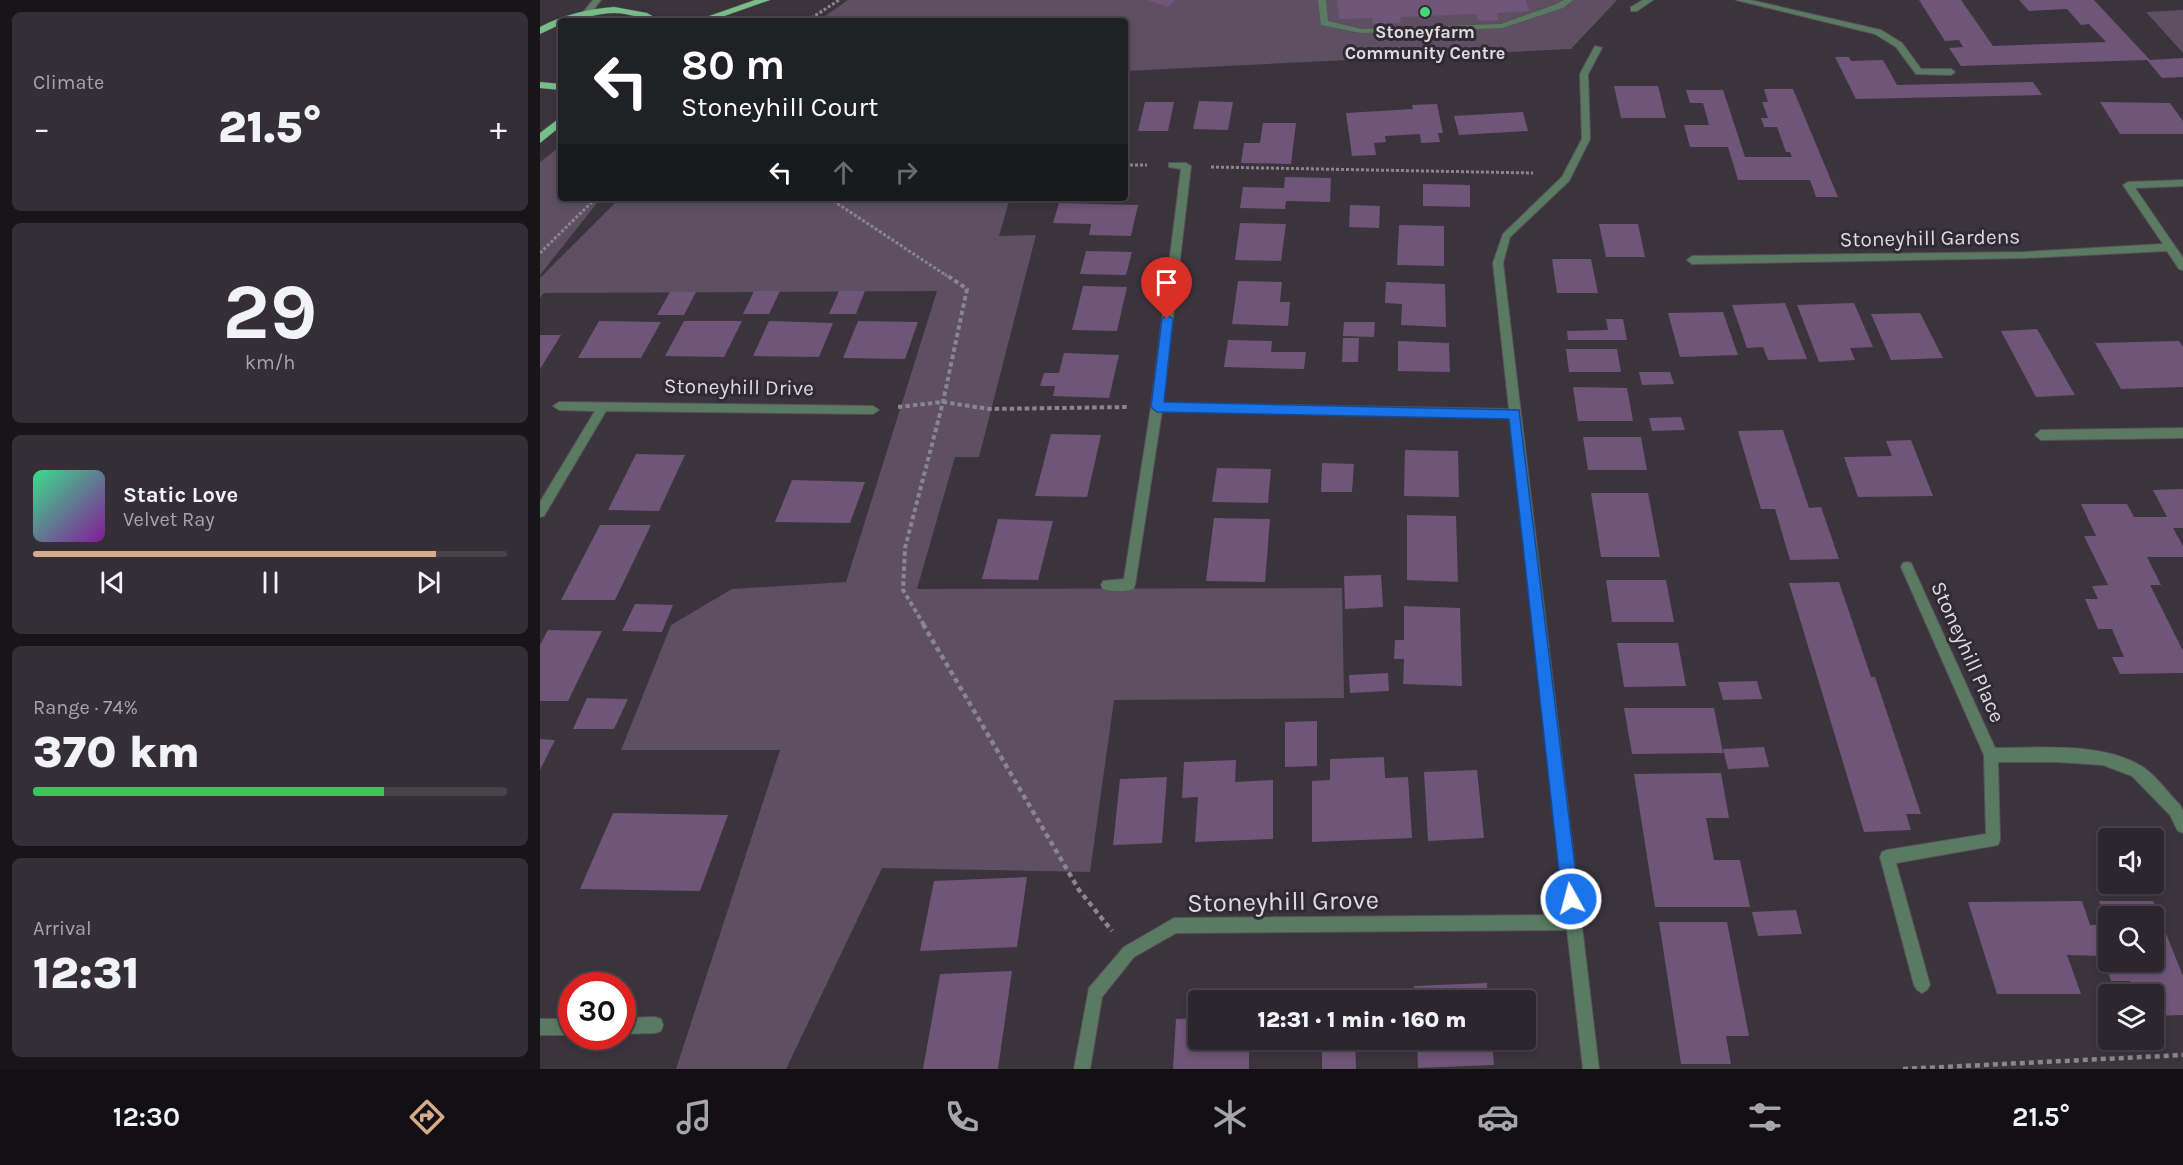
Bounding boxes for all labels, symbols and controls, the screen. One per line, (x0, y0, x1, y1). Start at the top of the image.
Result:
marker: Stoneyfarm Community Centre (1418, 5, 1432, 19)
place label: Stoneyfarm Community Centre (1345, 21, 1505, 64)
text: 80 m (681, 40, 785, 90)
icon: left (582, 42, 660, 120)
text: Climate (33, 71, 104, 94)
text: Stoneyhill Court (681, 91, 878, 123)
text: 21.5° (218, 101, 322, 153)
text: − (33, 109, 50, 147)
text: + (490, 109, 507, 147)
icon: left (764, 156, 797, 189)
icon: ahead (827, 156, 860, 189)
icon: right (890, 156, 923, 189)
street label: Stoneyhill Gardens (1840, 224, 2020, 252)
pin (1141, 257, 1192, 319)
text: 29 (223, 266, 317, 358)
icon: arrive (1150, 266, 1183, 299)
text: km/h (245, 351, 295, 374)
street label: Stoneyhill Drive (664, 374, 814, 400)
text: Static Love (123, 482, 238, 508)
text: Velvet Ray (123, 508, 215, 531)
icon: previous (96, 566, 129, 599)
icon: pause (254, 566, 287, 599)
icon: next (412, 566, 445, 599)
street label: Stoneyhill Place (1926, 578, 2010, 726)
text: Range · 74% (33, 696, 138, 719)
text: 370 km (33, 726, 200, 778)
map controls (2098, 828, 2164, 1050)
button: sound (2098, 828, 2164, 894)
position arrow (1539, 867, 1603, 931)
street label: Stoneyhill Grove (1187, 884, 1379, 919)
button: search (2098, 906, 2164, 972)
text: Arrival (33, 917, 92, 940)
text: 12:31 (33, 947, 139, 999)
speed limit sign: 30 (558, 972, 636, 1050)
button: layers (2098, 984, 2164, 1050)
text: 12:31 · 1 min · 160 m (1257, 1007, 1467, 1033)
icon: directions (406, 1096, 448, 1138)
icon: music (673, 1096, 715, 1138)
icon: phone (941, 1096, 983, 1138)
icon: climate (1209, 1096, 1251, 1138)
icon: car (1477, 1096, 1519, 1138)
icon: filters (1744, 1096, 1786, 1138)
text: 12:30 (113, 1101, 180, 1133)
text: 21.5° (2012, 1101, 2070, 1133)

